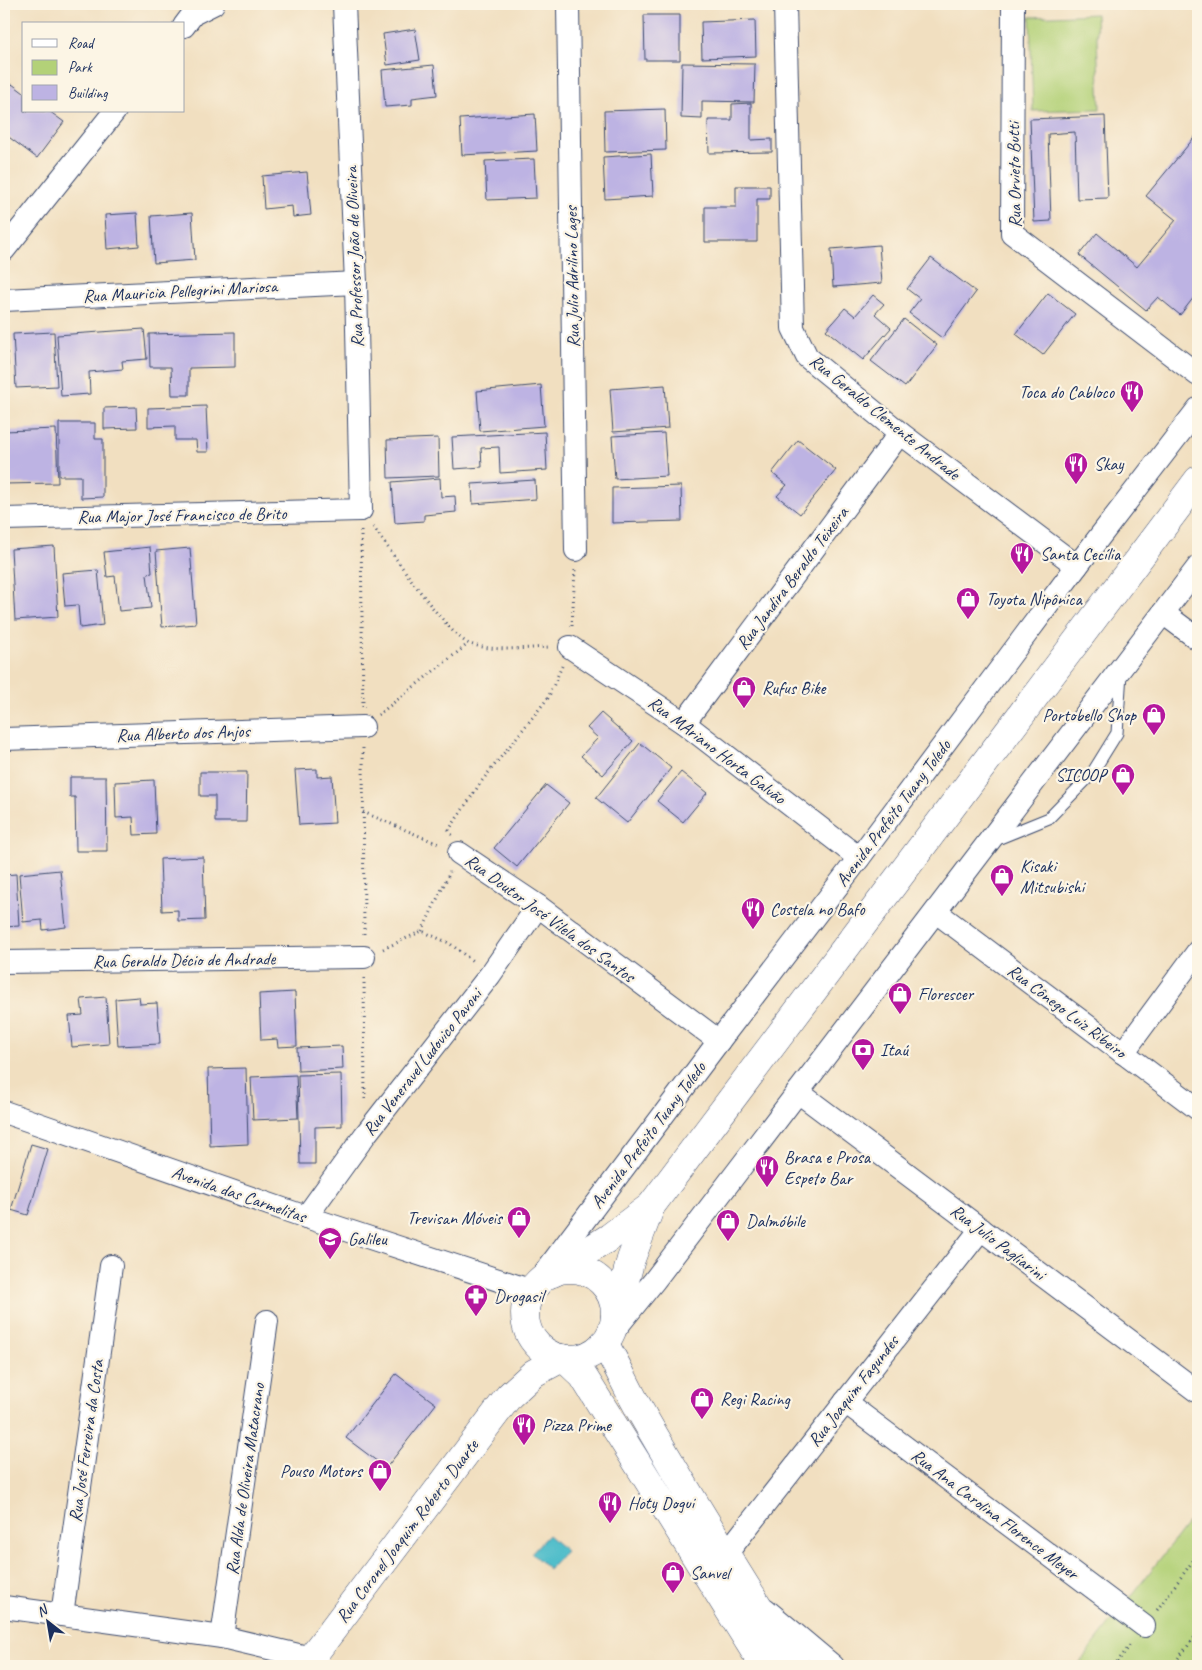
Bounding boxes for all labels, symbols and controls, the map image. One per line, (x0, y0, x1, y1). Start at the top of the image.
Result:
legend (22, 22, 185, 112)
text: Road (68, 34, 95, 53)
text: Park (68, 58, 93, 77)
text: Building (68, 84, 108, 103)
street label: Rua Orvieto Butti (1002, 119, 1026, 228)
street label: Rua Professor João de Oliveira (340, 165, 368, 348)
street label: Rua Julio Adrilino Lages (560, 204, 584, 348)
street label: Rua Mauricia Pellegrini Mariosa (82, 275, 279, 307)
street label: Rua Geraldo Clemente Andrade (805, 350, 965, 485)
restaurant icon: Toca do Cabloco (1119, 379, 1145, 413)
place label: Toca do Cabloco (1019, 381, 1116, 403)
restaurant icon: Skay (1063, 451, 1089, 485)
place label: Skay (1094, 453, 1125, 475)
street label: Rua Jandira Beraldo Teixeira (731, 501, 854, 654)
street label: Rua Major José Francisco de Brito (77, 502, 288, 528)
restaurant icon: Santa Cecília (1009, 541, 1035, 575)
place label: Santa Cecília (1040, 543, 1122, 565)
shop icon: Toyota Nipônica (955, 586, 981, 620)
place label: Toyota Nipônica (986, 588, 1083, 610)
shop icon: Rufus Bike (731, 675, 757, 709)
place label: Rufus Bike (762, 677, 827, 699)
street label: Rua MAriano Horta Galvão (644, 691, 791, 810)
shop icon: Portobello Shop (1141, 702, 1167, 736)
place label: Portobello Shop (1042, 704, 1137, 726)
street label: Rua Alberto dos Anjos (116, 720, 252, 746)
street label: Avenida Prefeito Tuany Toledo (831, 734, 956, 891)
shop icon: SICOOP (1110, 762, 1136, 796)
place label: SICOOP (1055, 764, 1108, 786)
street label: Rua Doutor José Vilela dos Santos (461, 849, 641, 988)
place label: Kisaki Mitsubishi (1020, 855, 1087, 898)
shop icon: Kisaki Mitsubishi (989, 863, 1015, 897)
restaurant icon: Costela no Bafo (740, 896, 766, 930)
place label: Costela no Bafo (770, 898, 866, 920)
street label: Rua Geraldo Décio de Andrade (92, 947, 277, 973)
street label: Rua Cônego Luiz Ribeiro (1003, 959, 1132, 1064)
shop icon: Florescer (887, 981, 913, 1015)
street label: Rua Veneravel Ludovico Pavoni (358, 982, 488, 1140)
place label: Florescer (918, 983, 975, 1005)
bank icon: Itaú (850, 1037, 876, 1071)
place label: Itaú (880, 1039, 909, 1061)
street label: Avenida Prefeito Tuany Toledo (586, 1056, 711, 1213)
place label: Brasa e Prosa Espeto Bar (784, 1146, 872, 1189)
restaurant icon: Brasa e Prosa Espeto Bar (754, 1154, 780, 1188)
street label: Avenida das Carmelitas (169, 1161, 311, 1228)
street label: Rua Julio Pagliarini (946, 1199, 1052, 1286)
shop icon: Trevisan Móveis (506, 1205, 532, 1239)
place label: Trevisan Móveis (407, 1207, 504, 1229)
shop icon: Dalmóbile (715, 1208, 741, 1242)
place label: Dalmóbile (746, 1210, 806, 1232)
school or university icon: Galileu (317, 1226, 343, 1260)
place label: Galileu (348, 1228, 388, 1250)
pharmacy icon: Drogasil (463, 1283, 489, 1317)
place label: Drogasil (494, 1285, 547, 1307)
street label: Rua Joaquim Fagundes (803, 1330, 904, 1451)
street label: Rua José Ferreira da Costa (64, 1357, 108, 1524)
street label: Rua Alda de Oliveira Matacrano (221, 1380, 270, 1576)
shop icon: Regi Racing (689, 1386, 715, 1420)
place label: Regi Racing (720, 1388, 792, 1410)
restaurant icon: Pizza Prime (511, 1412, 537, 1446)
place label: Pizza Prime (542, 1414, 612, 1436)
street label: Rua Coronel Joaquim Roberto Duarte (331, 1434, 484, 1627)
street label: Rua Ana Carolina Florence Meyer (907, 1444, 1085, 1586)
shop icon: Pouso Motors (367, 1458, 393, 1492)
place label: Pouso Motors (280, 1460, 364, 1482)
restaurant icon: Hoty Dogui (597, 1490, 623, 1524)
place label: Hoty Dogui (628, 1492, 697, 1514)
shop icon: Sanvel (660, 1560, 686, 1594)
place label: Sanvel (690, 1562, 732, 1584)
north arrow (22, 1598, 72, 1648)
text: N (33, 1601, 52, 1621)

